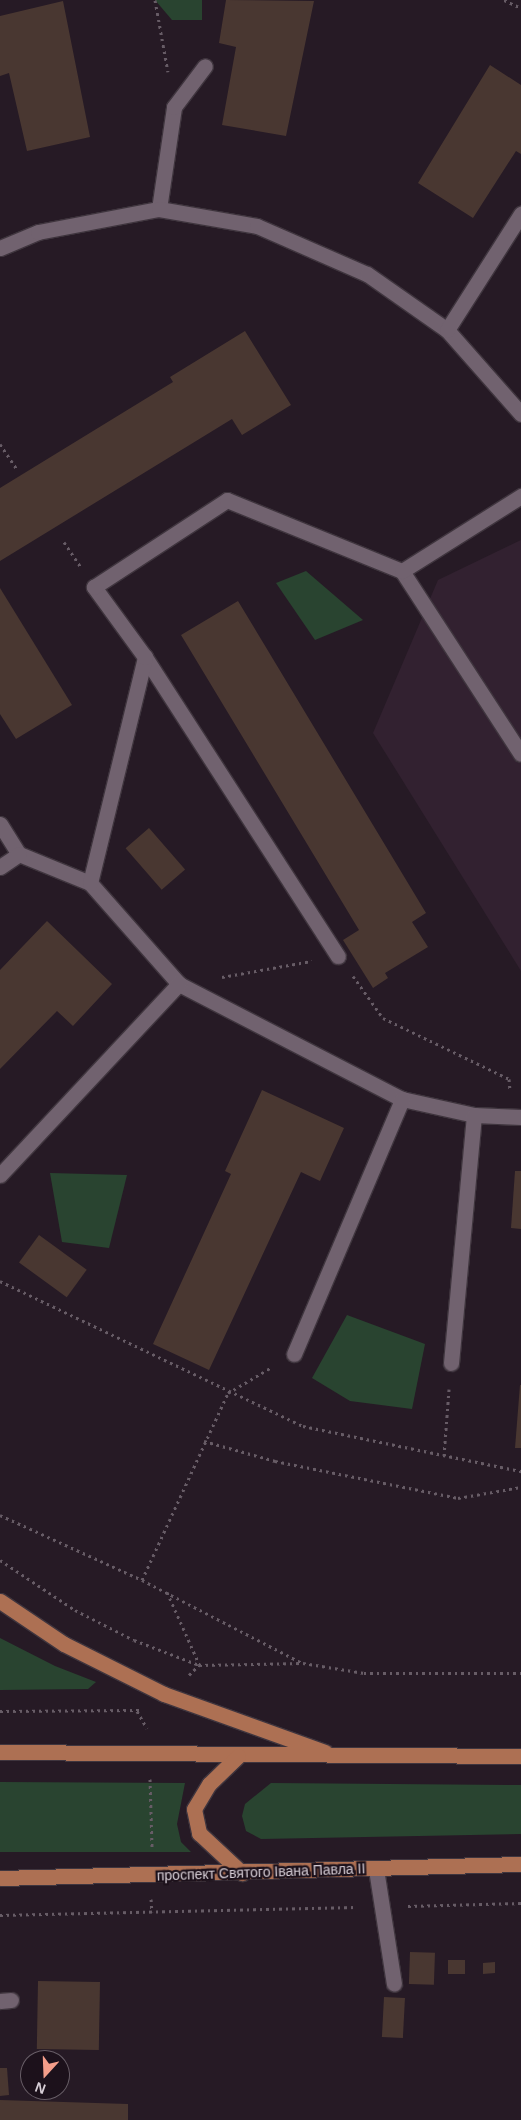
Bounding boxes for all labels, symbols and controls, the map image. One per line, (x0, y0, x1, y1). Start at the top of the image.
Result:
street label: проспект Святого Івана Павла II (156, 1860, 366, 1884)
north arrow (20, 2050, 70, 2100)
text: N (33, 2079, 48, 2097)

